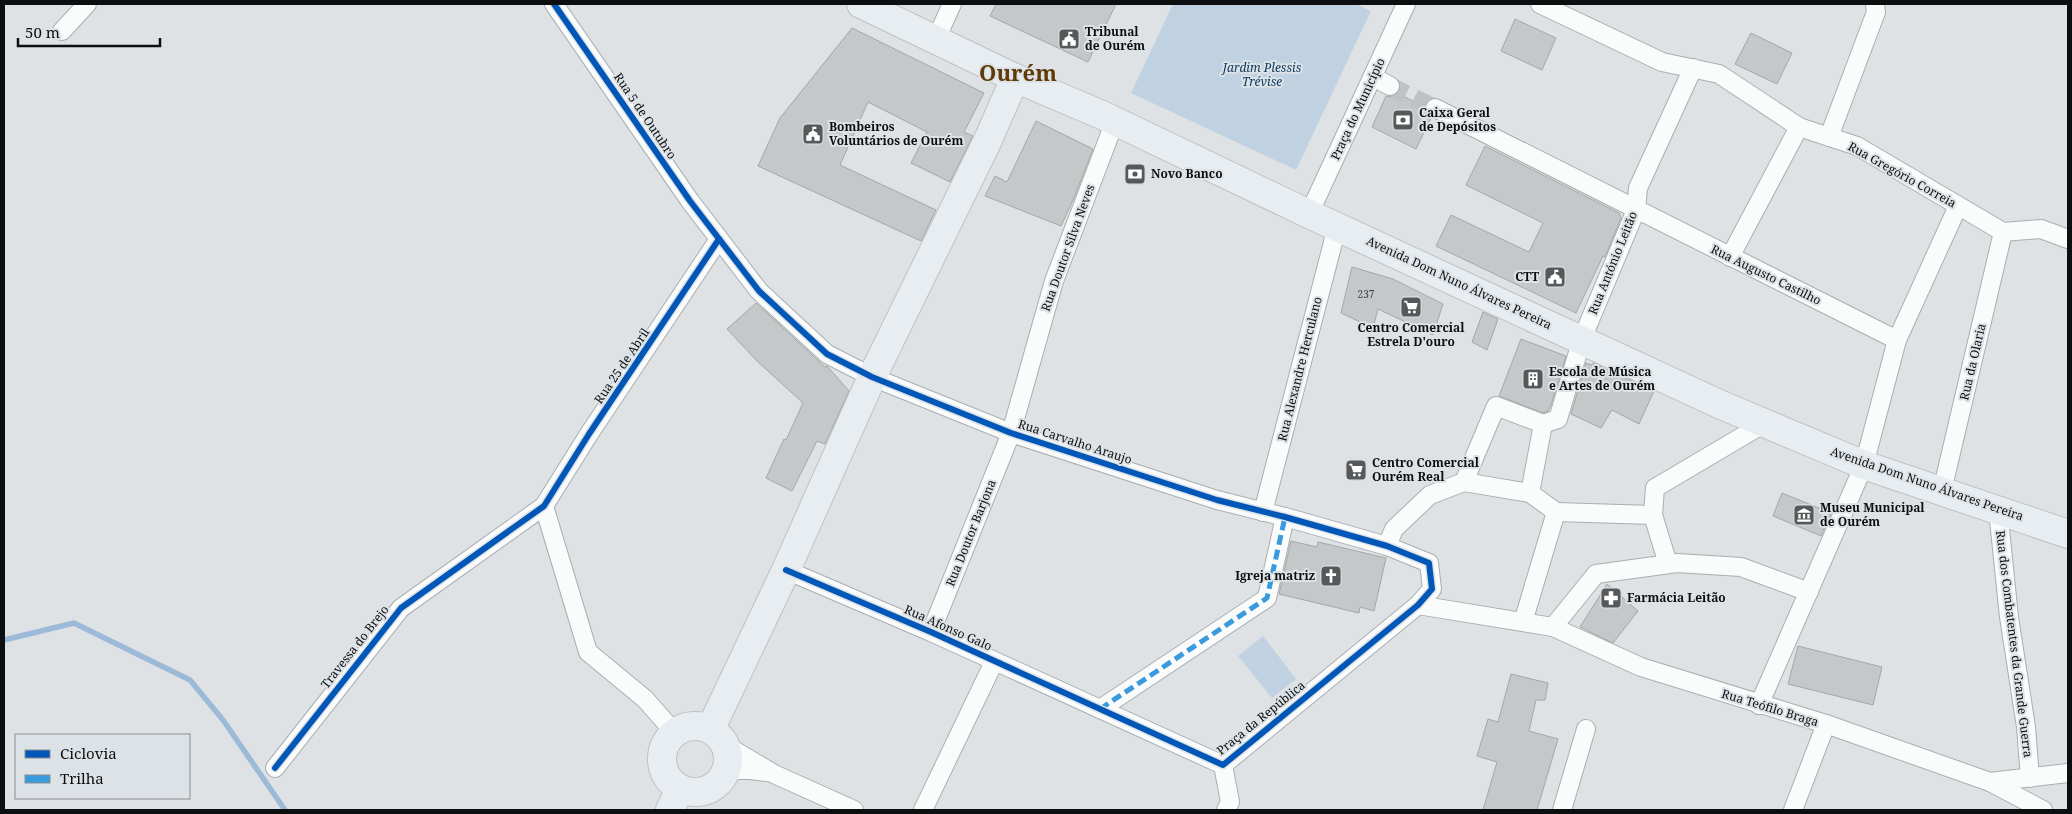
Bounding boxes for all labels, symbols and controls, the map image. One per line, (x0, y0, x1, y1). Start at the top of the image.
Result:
scale bar (18, 15, 160, 47)
text: 50 m (25, 22, 60, 42)
place label: Tribunal de Ourém (1085, 23, 1145, 54)
public building icon: Tribunal de Ourém (1057, 27, 1081, 51)
street label: Praça do Município (1326, 55, 1389, 163)
district label: Ourém (979, 57, 1057, 87)
park label: Jardim Plessis Trévise (1221, 59, 1302, 90)
street label: Rua 5 de Outubro (610, 69, 681, 162)
place label: Caixa Geral de Depósitos (1419, 104, 1496, 135)
bank icon: Caixa Geral de Depósitos (1391, 108, 1415, 132)
place label: Bombeiros Voluntários de Ourém (829, 118, 963, 149)
public building icon: Bombeiros Voluntários de Ourém (801, 122, 825, 146)
street label: Rua Gregório Correia (1845, 138, 1960, 212)
bank icon: Novo Banco (1123, 162, 1147, 186)
place label: Novo Banco (1151, 165, 1223, 182)
street label: Rua Doutor Silva Neves (1037, 182, 1098, 314)
street label: Rua António Leitão (1584, 209, 1641, 317)
street label: Avenida Dom Nuno Álvares Pereira (1364, 232, 1555, 333)
street label: Rua Augusto Castilho (1708, 240, 1824, 309)
public building icon: CTT (1543, 265, 1567, 289)
place label: CTT (1515, 268, 1539, 285)
house number: 237 (1358, 287, 1375, 301)
street label: Rua Alexandre Herculano (1273, 295, 1326, 443)
supermarket icon: Centro Comercial Estrela D'ouro (1399, 295, 1423, 319)
place label: Centro Comercial Estrela D'ouro (1358, 319, 1465, 350)
street label: Rua da Olaria (1955, 322, 1990, 402)
street label: Rua 25 de Abril (590, 324, 653, 407)
place label: Escola de Música e Artes de Ourém (1549, 363, 1655, 394)
building icon: Escola de Música e Artes de Ourém (1521, 367, 1545, 391)
street label: Rua Carvalho Araujo (1016, 415, 1134, 468)
street label: Avenida Dom Nuno Álvares Pereira (1828, 442, 2026, 525)
place label: Centro Comercial Ourém Real (1372, 454, 1480, 485)
supermarket icon: Centro Comercial Ourém Real (1344, 458, 1368, 482)
street label: Rua Doutor Barjona (941, 477, 1000, 589)
place label: Museu Municipal de Ourém (1820, 499, 1925, 530)
museum icon: Museu Municipal de Ourém (1792, 503, 1816, 527)
street label: Rua dos Combatentes da Grande Guerra (1992, 529, 2037, 759)
church icon: Igreja matriz (1319, 564, 1343, 588)
place label: Igreja matriz (1235, 567, 1315, 584)
pharmacy icon: Farmácia Leitão (1599, 586, 1623, 610)
place label: Farmácia Leitão (1627, 589, 1726, 606)
street label: Travessa do Brejo (317, 601, 393, 692)
street label: Rua Afonso Galo (902, 601, 995, 655)
street label: Praça da República (1213, 676, 1309, 759)
street label: Rua Teófilo Braga (1720, 685, 1821, 730)
legend (15, 734, 190, 799)
text: Ciclovia (60, 743, 117, 763)
text: Trilha (60, 768, 104, 788)

